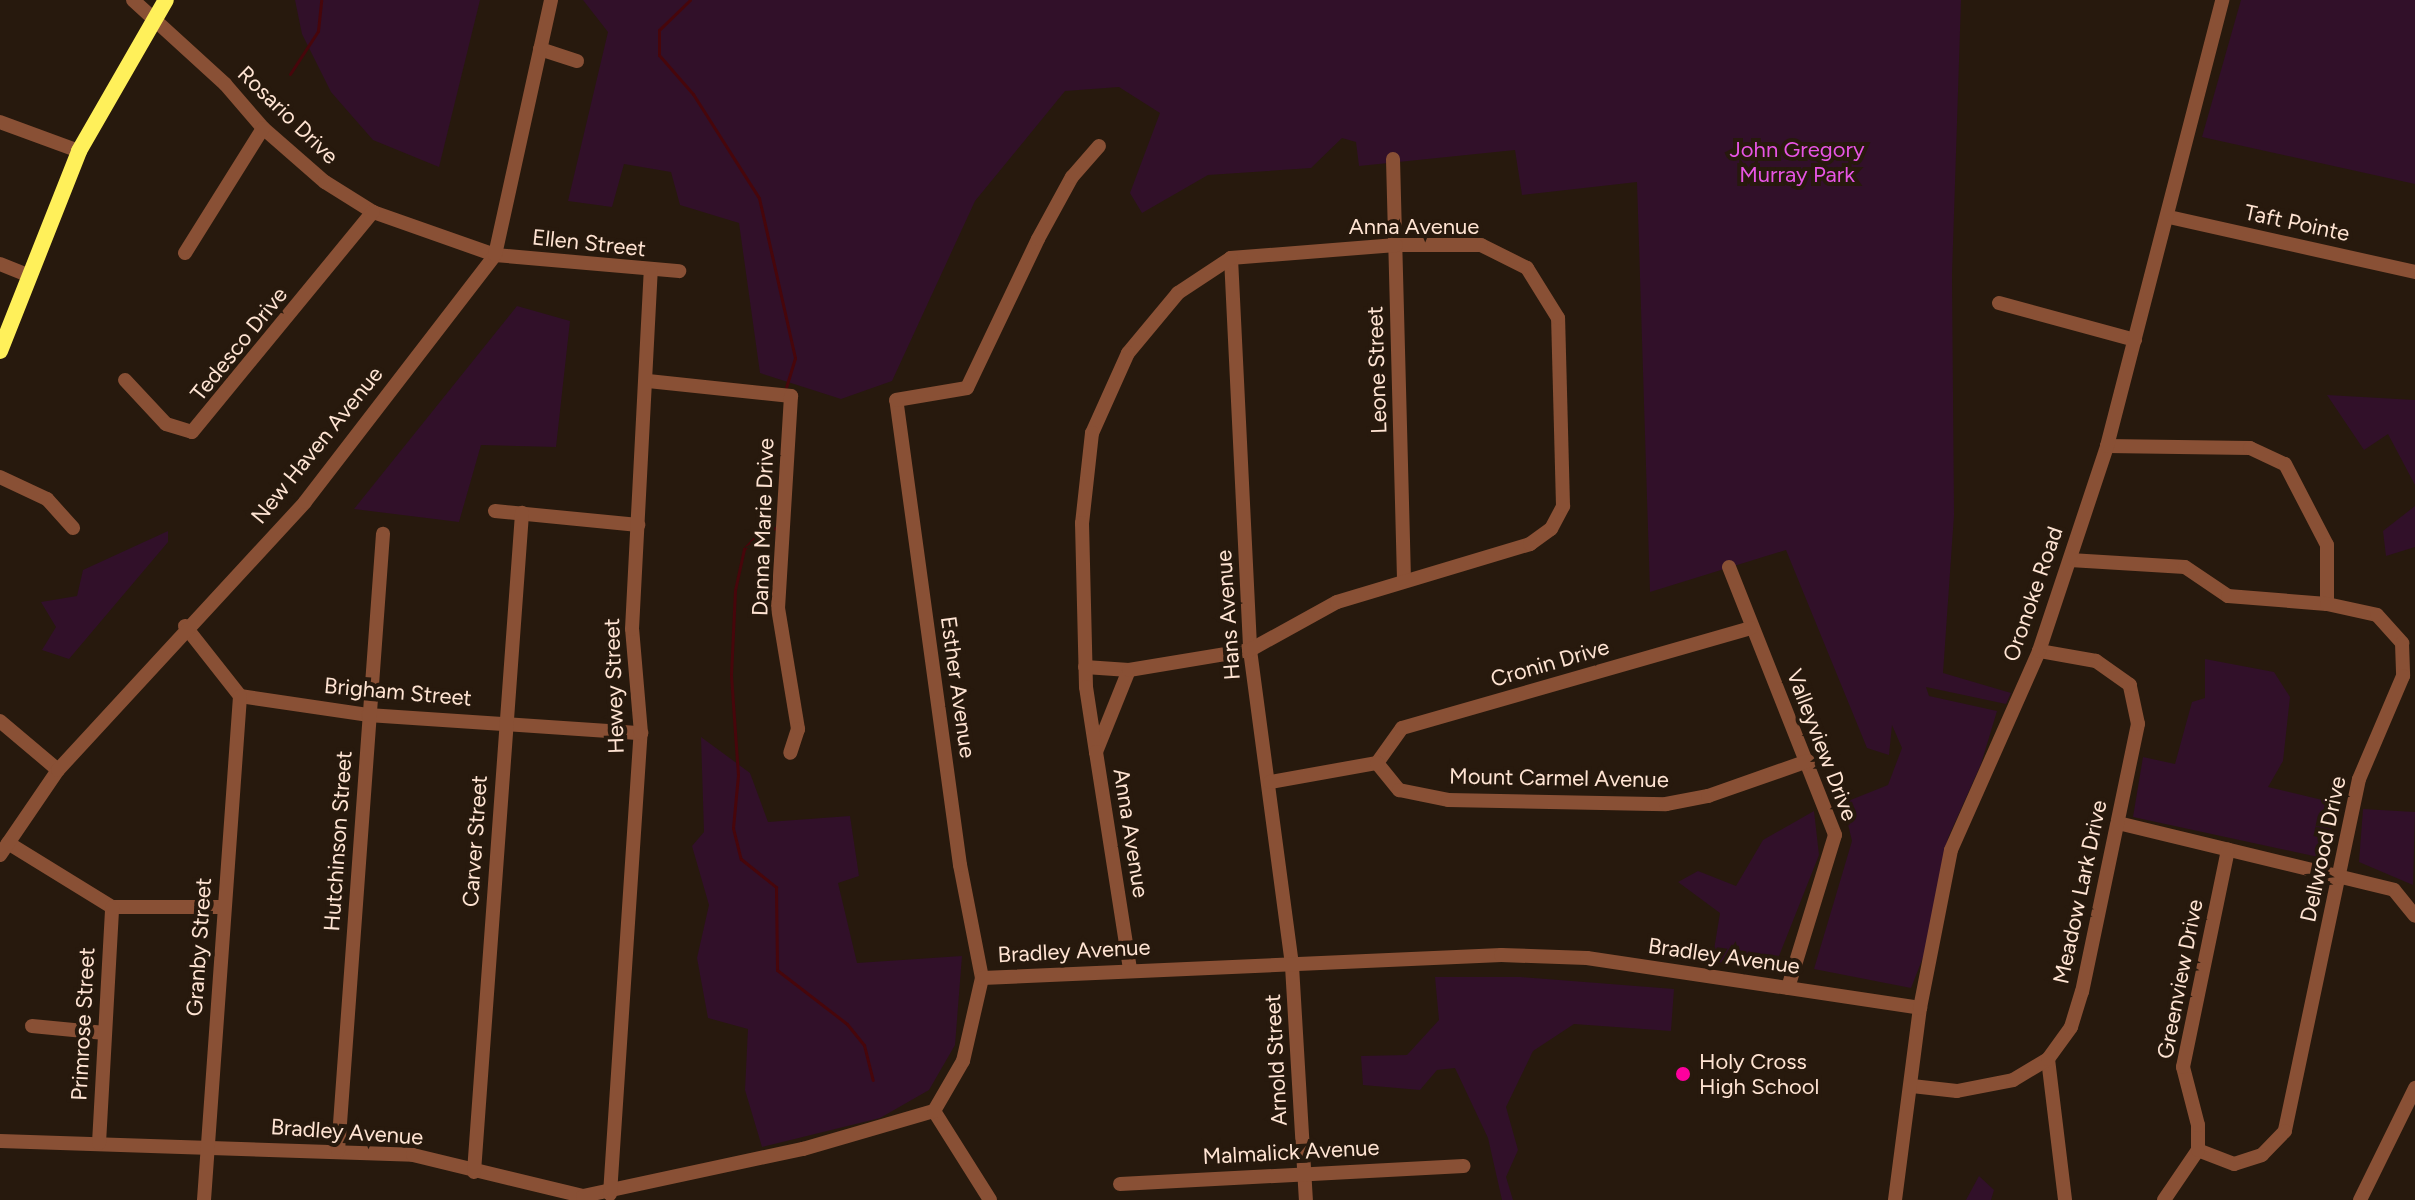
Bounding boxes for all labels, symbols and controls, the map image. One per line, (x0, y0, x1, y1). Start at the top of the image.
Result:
street label: Rosario Drive (232, 60, 344, 170)
park label: John Gregory Murray Park (1730, 136, 1864, 188)
street label: Taft Pointe (2242, 199, 2352, 247)
street label: Anna Avenue (1349, 214, 1479, 240)
street label: Ellen Street (531, 224, 647, 262)
street label: Tedesco Drive (185, 282, 293, 406)
street label: Leone Street (1362, 306, 1392, 434)
street label: New Haven Avenue (246, 361, 388, 529)
street label: Danna Marie Drive (747, 437, 779, 617)
street label: Oronoke Road (1998, 523, 2068, 665)
street label: Hans Avenue (1210, 549, 1246, 681)
street label: Esther Avenue (935, 614, 981, 760)
street label: Hewey Street (598, 618, 630, 754)
street label: Cronin Drive (1488, 633, 1612, 693)
street label: Valleyview Drive (1781, 665, 1863, 825)
street label: Brigham Street (323, 672, 473, 712)
street label: Hutchinson Street (319, 750, 357, 932)
street label: Mount Carmel Avenue (1449, 763, 1669, 793)
street label: Anna Avenue (1108, 766, 1154, 900)
street label: Carver Street (457, 774, 493, 908)
street label: Dellwood Drive (2295, 774, 2351, 924)
street label: Meadow Lark Drive (2048, 798, 2112, 986)
street label: Granby Street (181, 877, 217, 1017)
street label: Greenview Drive (2152, 897, 2208, 1061)
street label: Bradley Avenue (1646, 932, 1802, 980)
street label: Bradley Avenue (997, 934, 1151, 968)
street label: Primrose Street (66, 947, 100, 1101)
street label: Arnold Street (1259, 993, 1293, 1127)
place label: Holy Cross High School (1699, 1048, 1819, 1100)
marker: Holy Cross High School (1674, 1065, 1692, 1083)
street label: Bradley Avenue (270, 1113, 424, 1151)
street label: Malmalick Avenue (1202, 1134, 1380, 1170)

